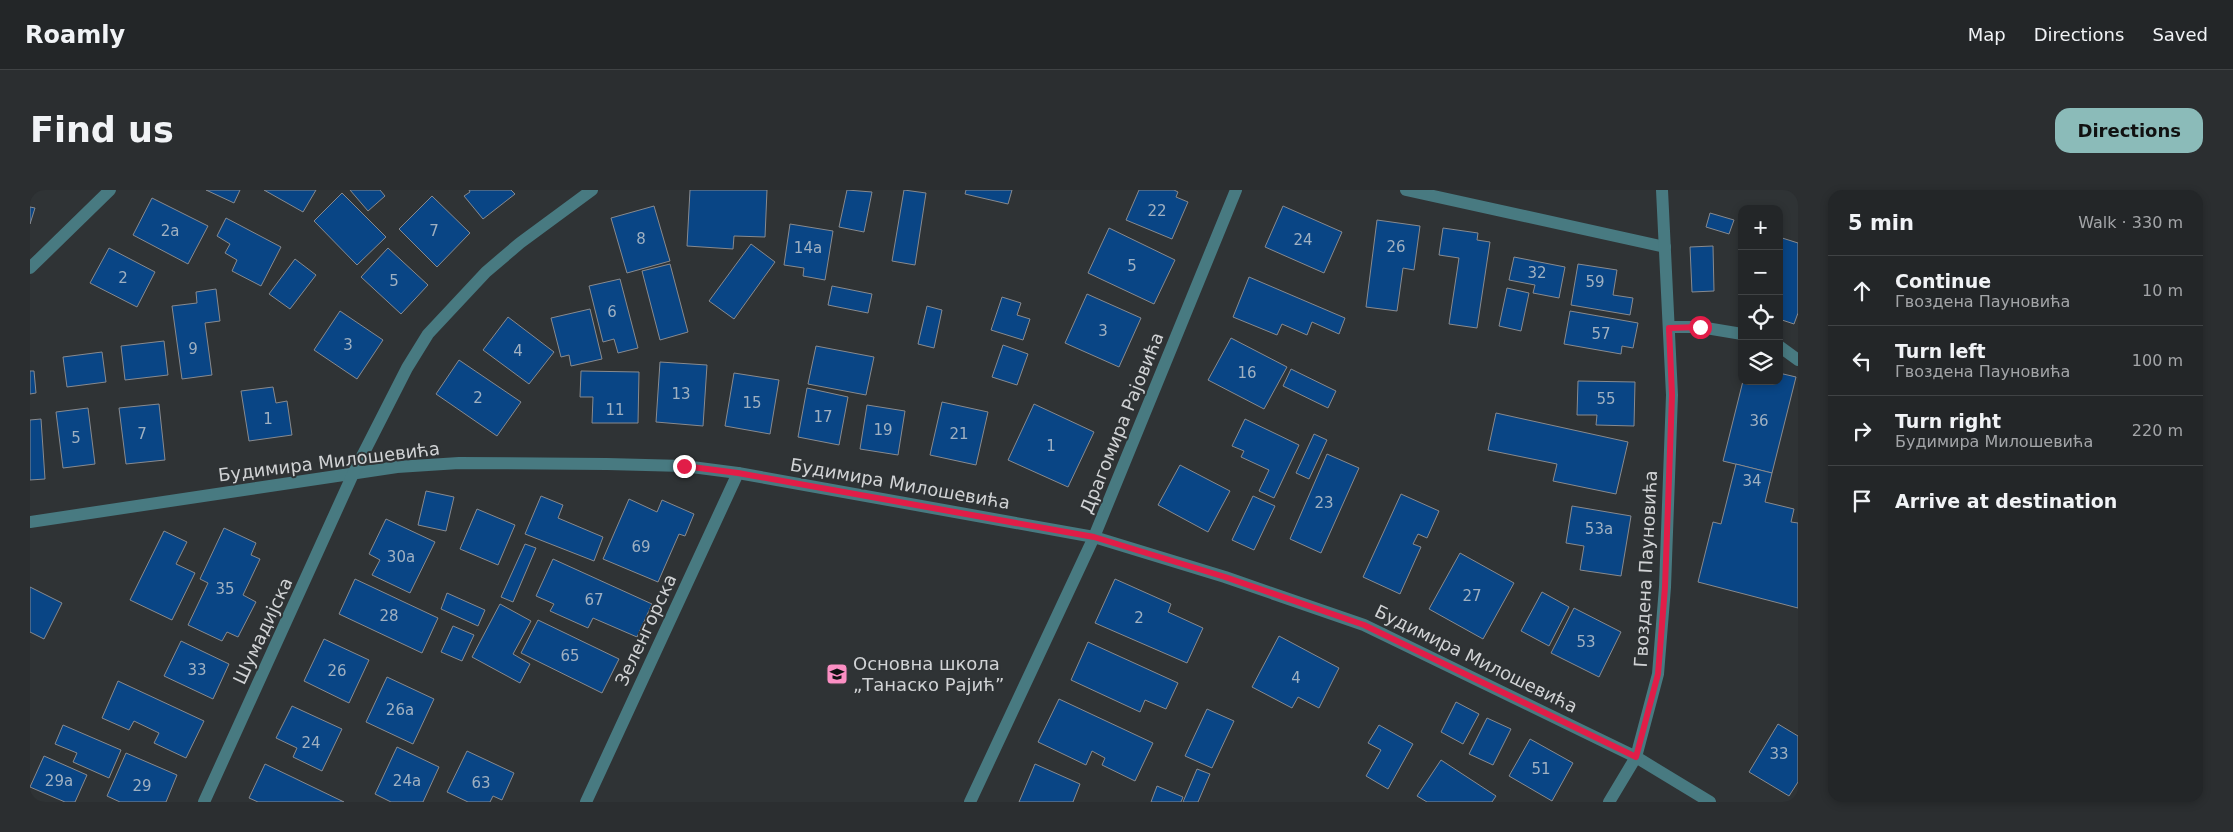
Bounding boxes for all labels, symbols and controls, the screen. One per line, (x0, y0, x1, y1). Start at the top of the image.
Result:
text: Roamly (25, 21, 125, 49)
text: Map (1968, 24, 2006, 45)
text: Directions (2034, 24, 2124, 45)
text: Saved (2152, 24, 2208, 45)
button: Directions (2055, 108, 2203, 153)
text: Find us (30, 110, 174, 150)
house number: 22 (1147, 202, 1167, 220)
map controls (1738, 205, 1783, 385)
button: + (1738, 205, 1783, 250)
text: 5 min (1848, 211, 1914, 235)
text: Walk · 330 m (2078, 213, 2183, 232)
house number: 2a (161, 222, 179, 240)
house number: 7 (429, 222, 439, 240)
house number: 8 (636, 230, 646, 248)
house number: 24 (1293, 231, 1313, 249)
house number: 26 (1386, 238, 1406, 256)
house number: 14a (794, 239, 822, 257)
button: − (1738, 250, 1783, 295)
house number: 5 (1127, 257, 1137, 275)
house number: 32 (1527, 264, 1547, 282)
house number: 2 (118, 269, 128, 287)
text: Continue (1895, 270, 1991, 292)
house number: 5 (389, 272, 399, 290)
house number: 59 (1585, 273, 1605, 291)
icon: ahead (1848, 277, 1876, 305)
text: 10 m (2142, 281, 2183, 300)
text: Гвоздена Пауновића (1895, 292, 2070, 311)
button: locate (1738, 295, 1783, 340)
house number: 6 (607, 303, 617, 321)
route start (1689, 316, 1712, 339)
house number: 3 (1098, 322, 1108, 340)
house number: 57 (1591, 325, 1611, 343)
street label: Драгомира Рајовића (1076, 329, 1168, 516)
house number: 3 (343, 336, 353, 354)
house number: 9 (188, 340, 198, 358)
button: layers (1738, 340, 1783, 385)
text: Turn left (1895, 340, 1986, 362)
house number: 4 (513, 342, 523, 360)
icon: left (1848, 347, 1876, 375)
text: 100 m (2132, 351, 2183, 370)
text: Гвоздена Пауновића (1895, 362, 2070, 381)
house number: 16 (1237, 364, 1257, 382)
house number: 13 (671, 385, 691, 403)
house number: 2 (473, 389, 483, 407)
house number: 55 (1596, 390, 1616, 408)
house number: 15 (742, 394, 762, 412)
house number: 11 (605, 401, 625, 419)
house number: 17 (813, 408, 833, 426)
house number: 1 (263, 410, 273, 428)
text: Turn right (1895, 410, 2001, 432)
house number: 36 (1749, 412, 1769, 430)
icon: right (1848, 417, 1876, 445)
house number: 19 (873, 421, 893, 439)
text: 220 m (2132, 421, 2183, 440)
house number: 7 (137, 425, 147, 443)
house number: 21 (949, 425, 969, 443)
house number: 5 (71, 429, 81, 447)
text: Будимира Милошевића (1895, 432, 2093, 451)
street label: Будимира Милошевића (217, 437, 441, 486)
house number: 1 (1046, 437, 1056, 455)
street label: Будимира Милошевића (788, 454, 1012, 513)
route end (673, 455, 696, 478)
street label: Гвоздена Пауновића (1630, 470, 1661, 668)
house number: 34 (1742, 472, 1762, 490)
icon: arrive (1848, 487, 1876, 515)
text: Arrive at destination (1895, 490, 2117, 512)
house number: 23 (1314, 494, 1334, 512)
house number: 53a (1585, 520, 1613, 538)
house number: 69 (631, 538, 651, 556)
house number: 30a (387, 548, 415, 566)
street label: Зеленгорска (611, 571, 681, 689)
street label: Шумадијска (229, 574, 296, 688)
house number: 35 (215, 580, 235, 598)
house number: 27 (1462, 587, 1482, 605)
house number: 67 (584, 591, 604, 609)
street label: Будимира Милошевића (1371, 600, 1581, 717)
house number: 28 (379, 607, 399, 625)
house number: 2 (1134, 609, 1144, 627)
house number: 53 (1576, 633, 1596, 651)
house number: 65 (560, 647, 580, 665)
place label: Основна школа „Танаско Рајић” (853, 653, 1004, 695)
house number: 33 (187, 661, 207, 679)
house number: 26 (327, 662, 347, 680)
school or university icon: Основна школа „Танаско Рајић” (825, 662, 849, 686)
house number: 4 (1291, 669, 1301, 687)
house number: 26a (386, 701, 414, 719)
house number: 24 (301, 734, 321, 752)
house number: 33 (1769, 745, 1789, 763)
house number: 51 (1531, 760, 1551, 778)
house number: 29a (45, 772, 73, 790)
house number: 24a (393, 772, 421, 790)
house number: 63 (471, 774, 491, 792)
house number: 29 (132, 777, 152, 795)

